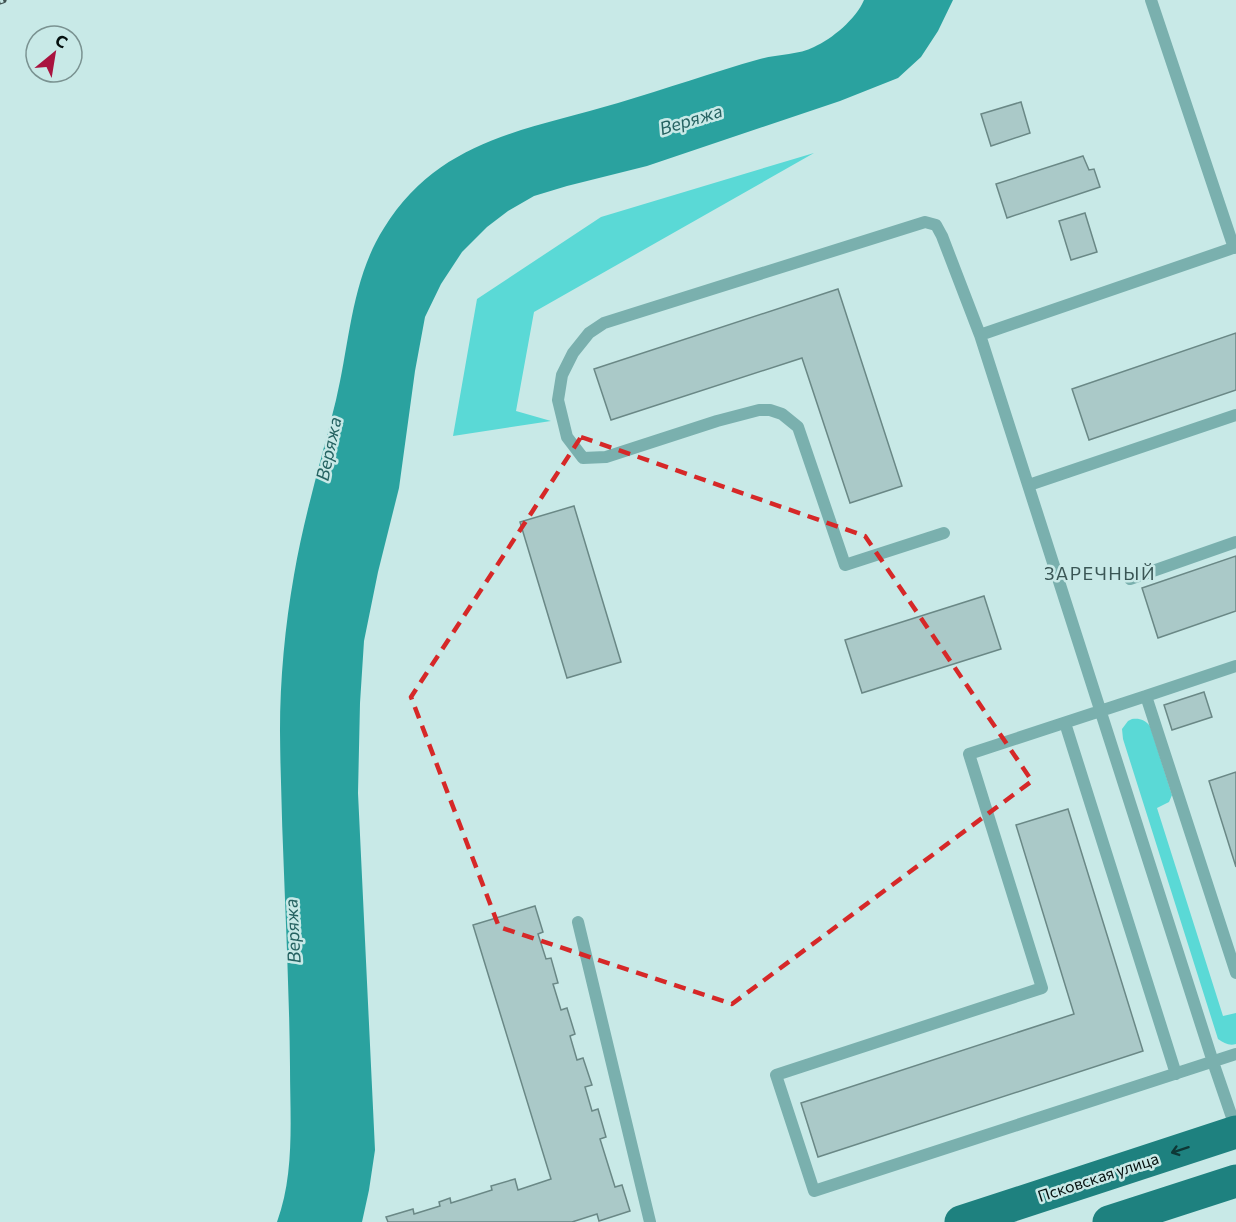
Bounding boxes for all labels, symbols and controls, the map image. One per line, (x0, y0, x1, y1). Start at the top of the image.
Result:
north arrow (24, 24, 84, 84)
text: С (52, 30, 71, 52)
water label: Веряжа (657, 99, 725, 139)
water label: Веряжа (311, 415, 346, 483)
district label: ЗАРЕЧНЫЙ (1044, 562, 1156, 584)
water label: Веряжа (279, 898, 305, 964)
one-way arrow (1171, 1145, 1190, 1156)
street label: Псковская улица (1035, 1148, 1161, 1205)

